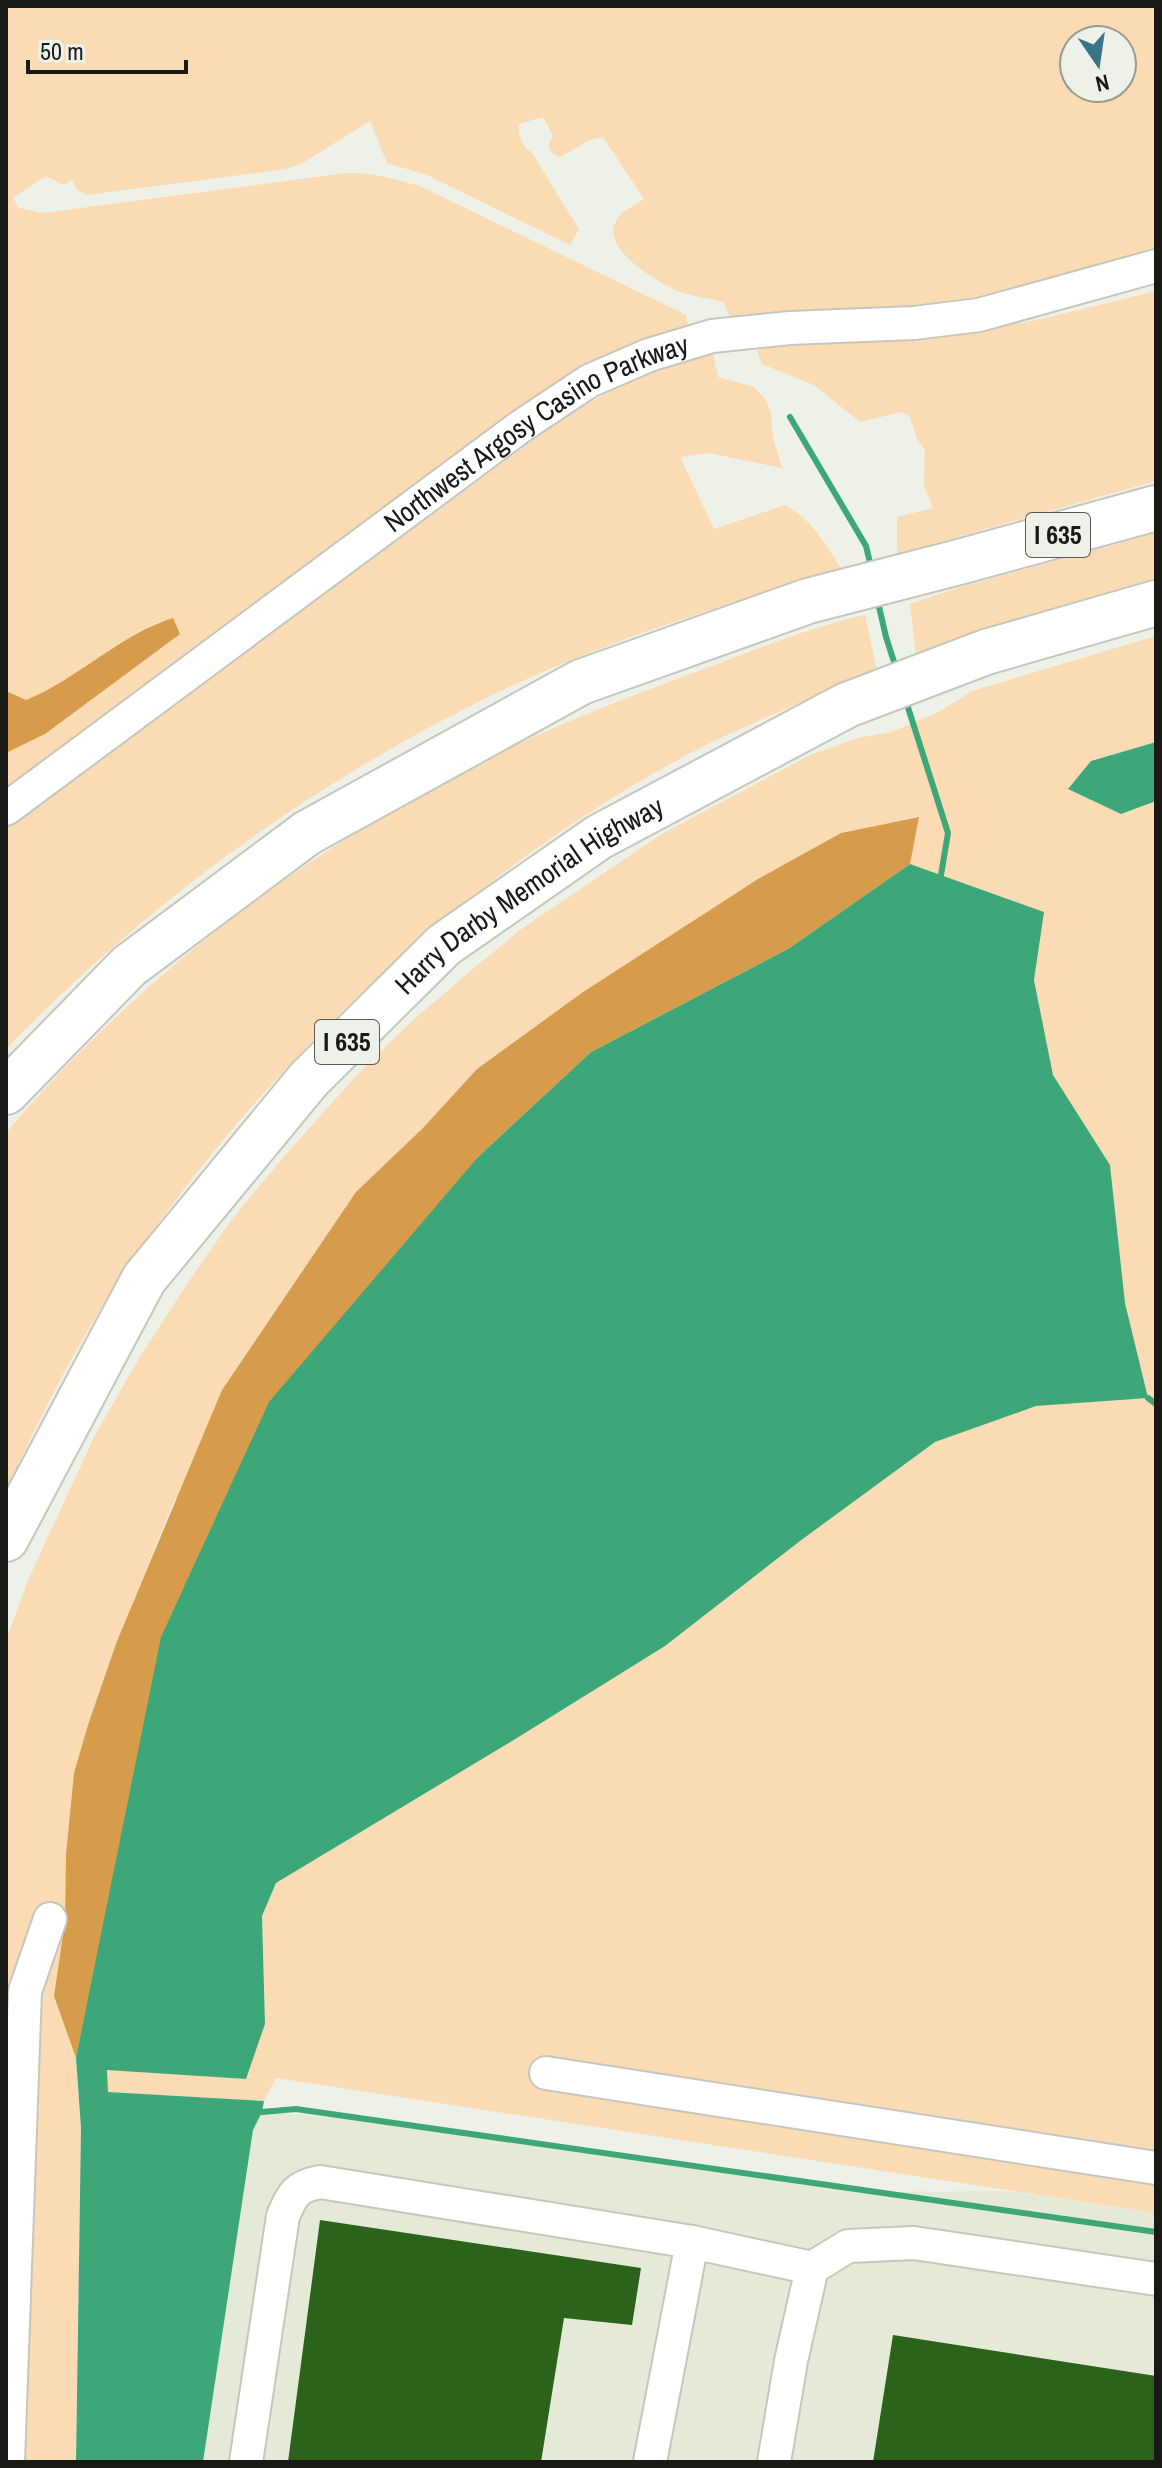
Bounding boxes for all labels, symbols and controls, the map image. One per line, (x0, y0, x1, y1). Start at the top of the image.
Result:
scale bar (28, 24, 186, 74)
north arrow (1058, 24, 1138, 104)
text: 50 m (40, 35, 84, 67)
text: N (1093, 67, 1112, 100)
street label: Northwest Argosy Casino Parkway (376, 325, 693, 541)
road number: I 635 (1026, 513, 1090, 557)
street label: Harry Darby Memorial Highway (386, 787, 670, 1003)
road number: I 635 (315, 1020, 379, 1064)

